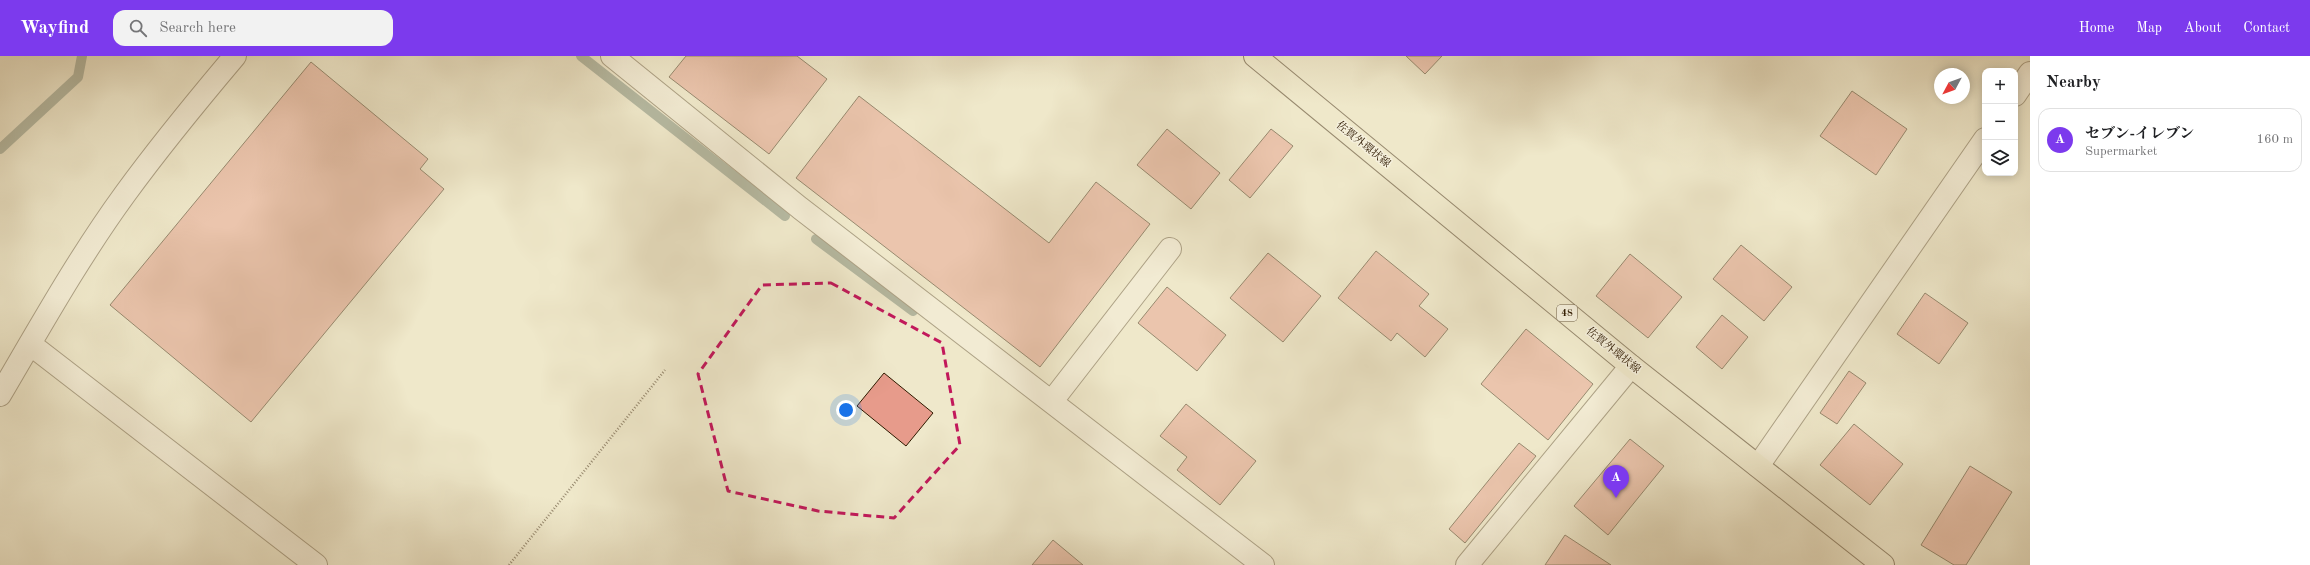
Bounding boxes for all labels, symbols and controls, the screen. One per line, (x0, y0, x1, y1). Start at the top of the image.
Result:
search box (113, 10, 393, 46)
icon: search (127, 17, 149, 39)
text: Wayfind (20, 19, 89, 38)
text: Search here (159, 21, 236, 36)
text: Home (2079, 21, 2114, 35)
text: Map (2136, 21, 2162, 35)
text: About (2184, 21, 2221, 35)
text: Contact (2243, 21, 2290, 35)
north arrow (1934, 68, 1970, 104)
map controls (1982, 68, 2018, 176)
button: + (1982, 68, 2018, 104)
text: Nearby (2046, 74, 2101, 91)
button: − (1982, 104, 2018, 140)
street label: 佐賀外環状線 (1334, 118, 1393, 170)
text: セブン-イレブン (2085, 127, 2194, 142)
text: A (2055, 133, 2065, 146)
text: 160 m (2256, 133, 2293, 146)
button: layers (1982, 140, 2018, 176)
text: Supermarket (2085, 145, 2157, 158)
road number: 48 (1557, 305, 1577, 321)
street label: 佐賀外環状線 (1584, 324, 1643, 376)
your location (836, 400, 856, 420)
pin: A (1603, 465, 1629, 498)

